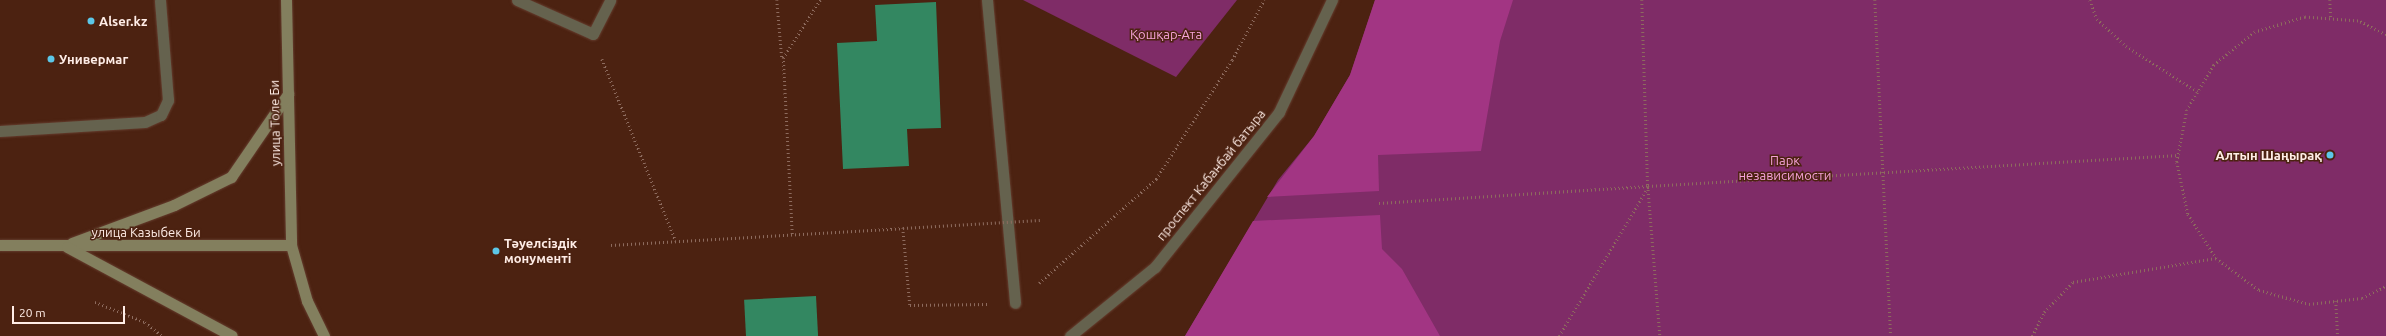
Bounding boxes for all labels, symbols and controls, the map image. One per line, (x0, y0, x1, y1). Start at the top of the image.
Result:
place label: Alser.kz (99, 13, 147, 29)
marker: Alser.kz (86, 16, 96, 26)
park label: Қошқар-Ата (1130, 26, 1202, 42)
place label: Универмаг (59, 51, 128, 67)
marker: Универмаг (46, 54, 56, 64)
street label: улица Толе Би (266, 80, 284, 166)
street label: проспект Кабанбай батыра (1153, 106, 1269, 244)
place label: Алтын Шаңырақ (2216, 147, 2322, 163)
marker: Алтын Шаңырақ (2325, 150, 2335, 160)
park label: Парк независимости (1738, 153, 1832, 184)
street label: улица Казыбек Би (91, 224, 201, 240)
place label: Тәуелсіздік монументі (504, 236, 577, 267)
marker: Тәуелсіздік монументі (491, 246, 501, 256)
scale bar (14, 298, 127, 324)
text: 20 m (19, 306, 46, 319)

